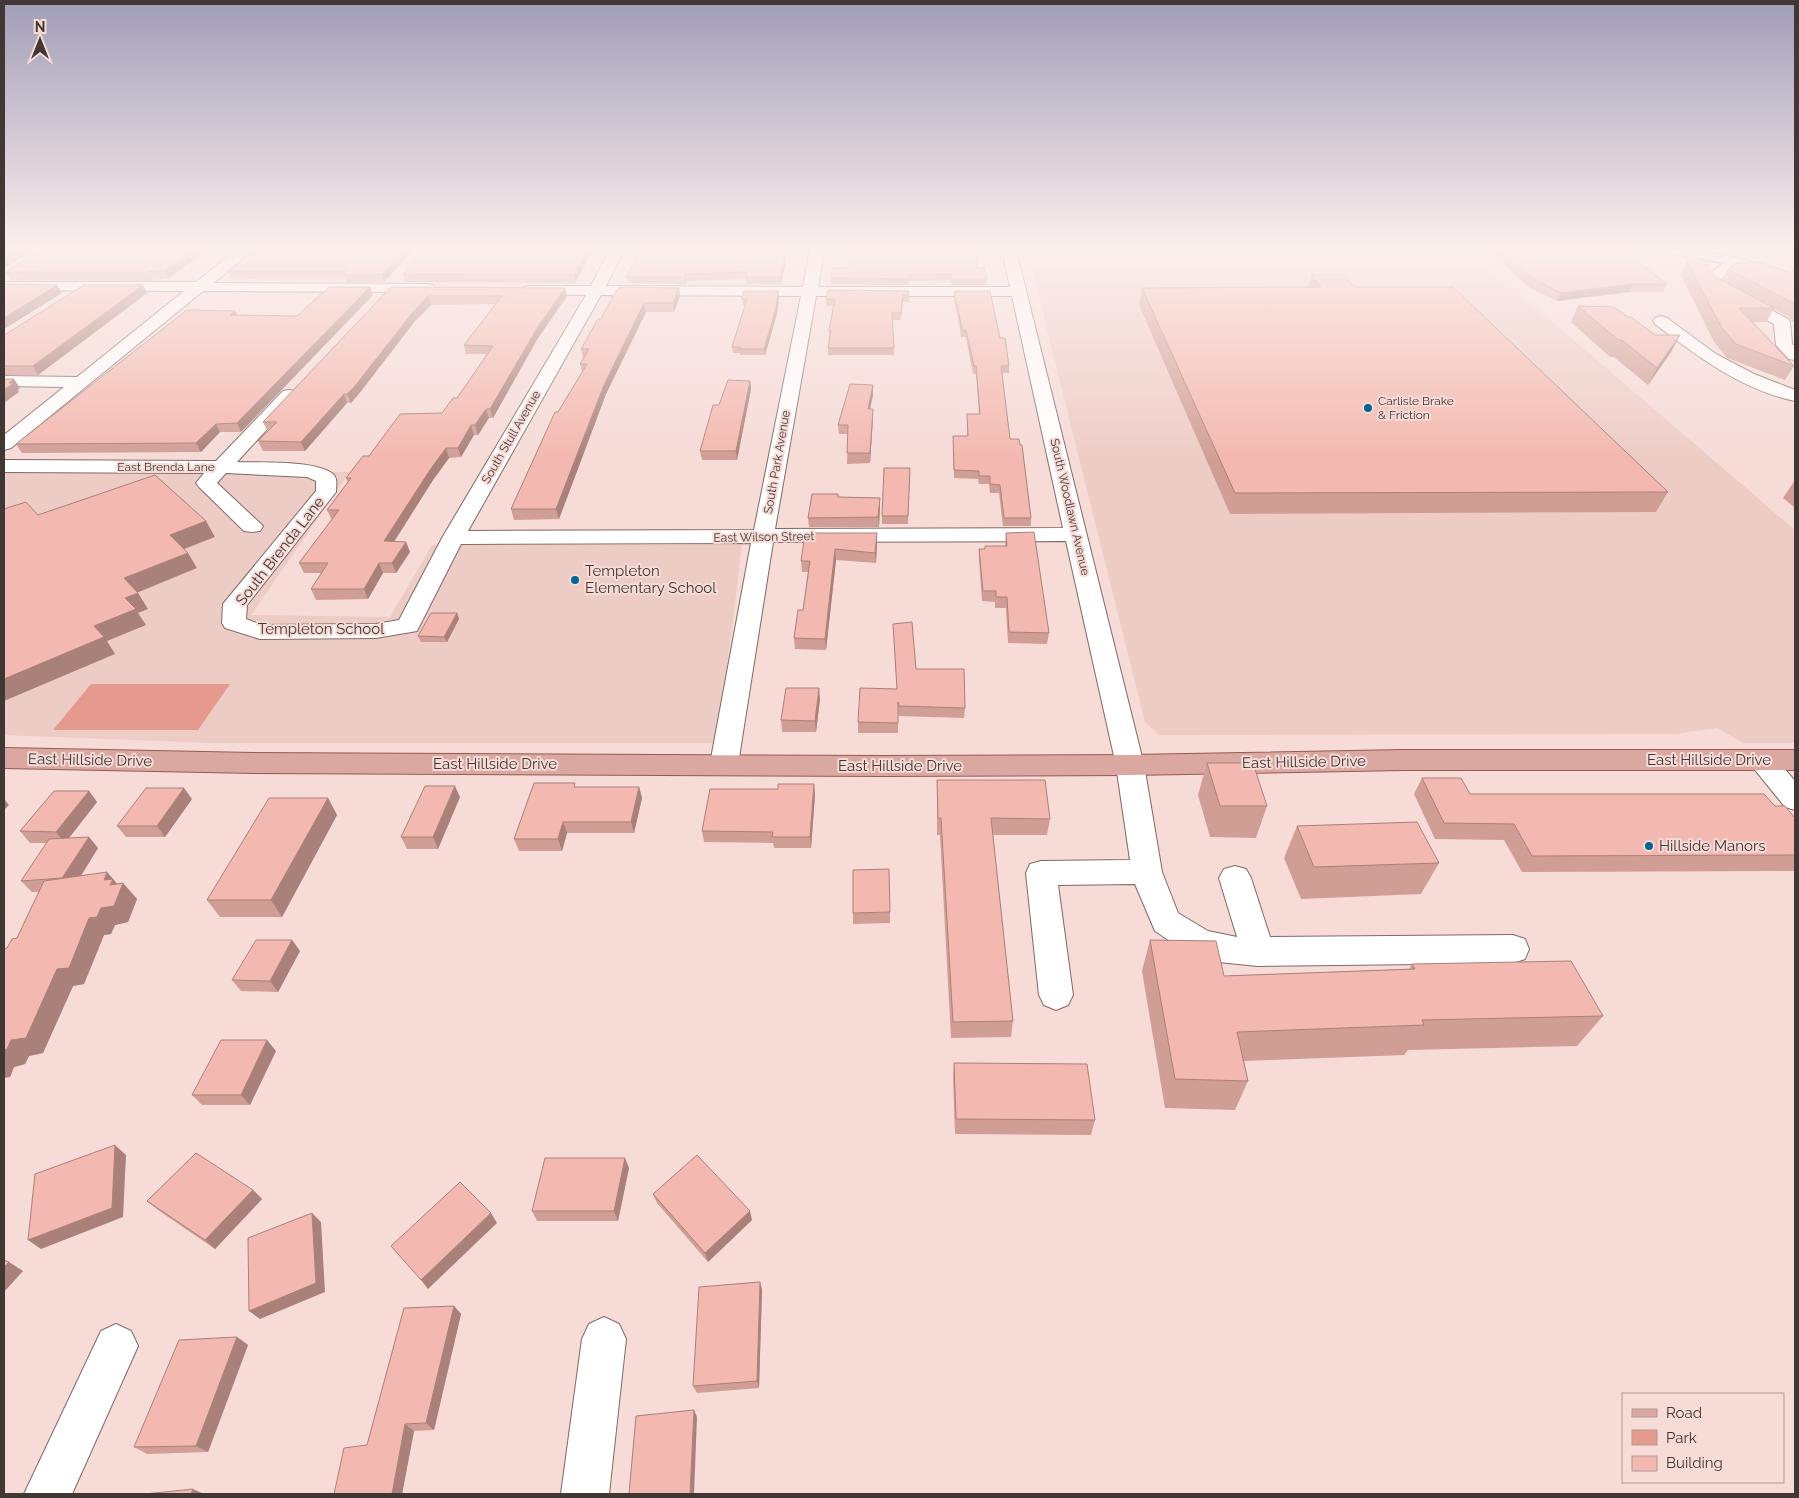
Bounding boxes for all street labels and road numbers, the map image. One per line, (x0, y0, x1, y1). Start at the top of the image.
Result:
street label: South Stull Avenue (479, 388, 543, 486)
street label: South Park Avenue (761, 409, 793, 515)
street label: South Woodlawn Avenue (1047, 437, 1093, 577)
street label: East Brenda Lane (117, 460, 215, 474)
street label: South Brenda Lane (232, 493, 328, 609)
street label: East Wilson Street (713, 529, 815, 545)
street label: Templeton School (258, 620, 385, 638)
street label: East Hillside Drive (28, 750, 152, 770)
street label: East Hillside Drive (1647, 751, 1771, 769)
street label: East Hillside Drive (1242, 752, 1366, 772)
street label: East Hillside Drive (433, 755, 557, 773)
street label: East Hillside Drive (838, 757, 962, 775)

